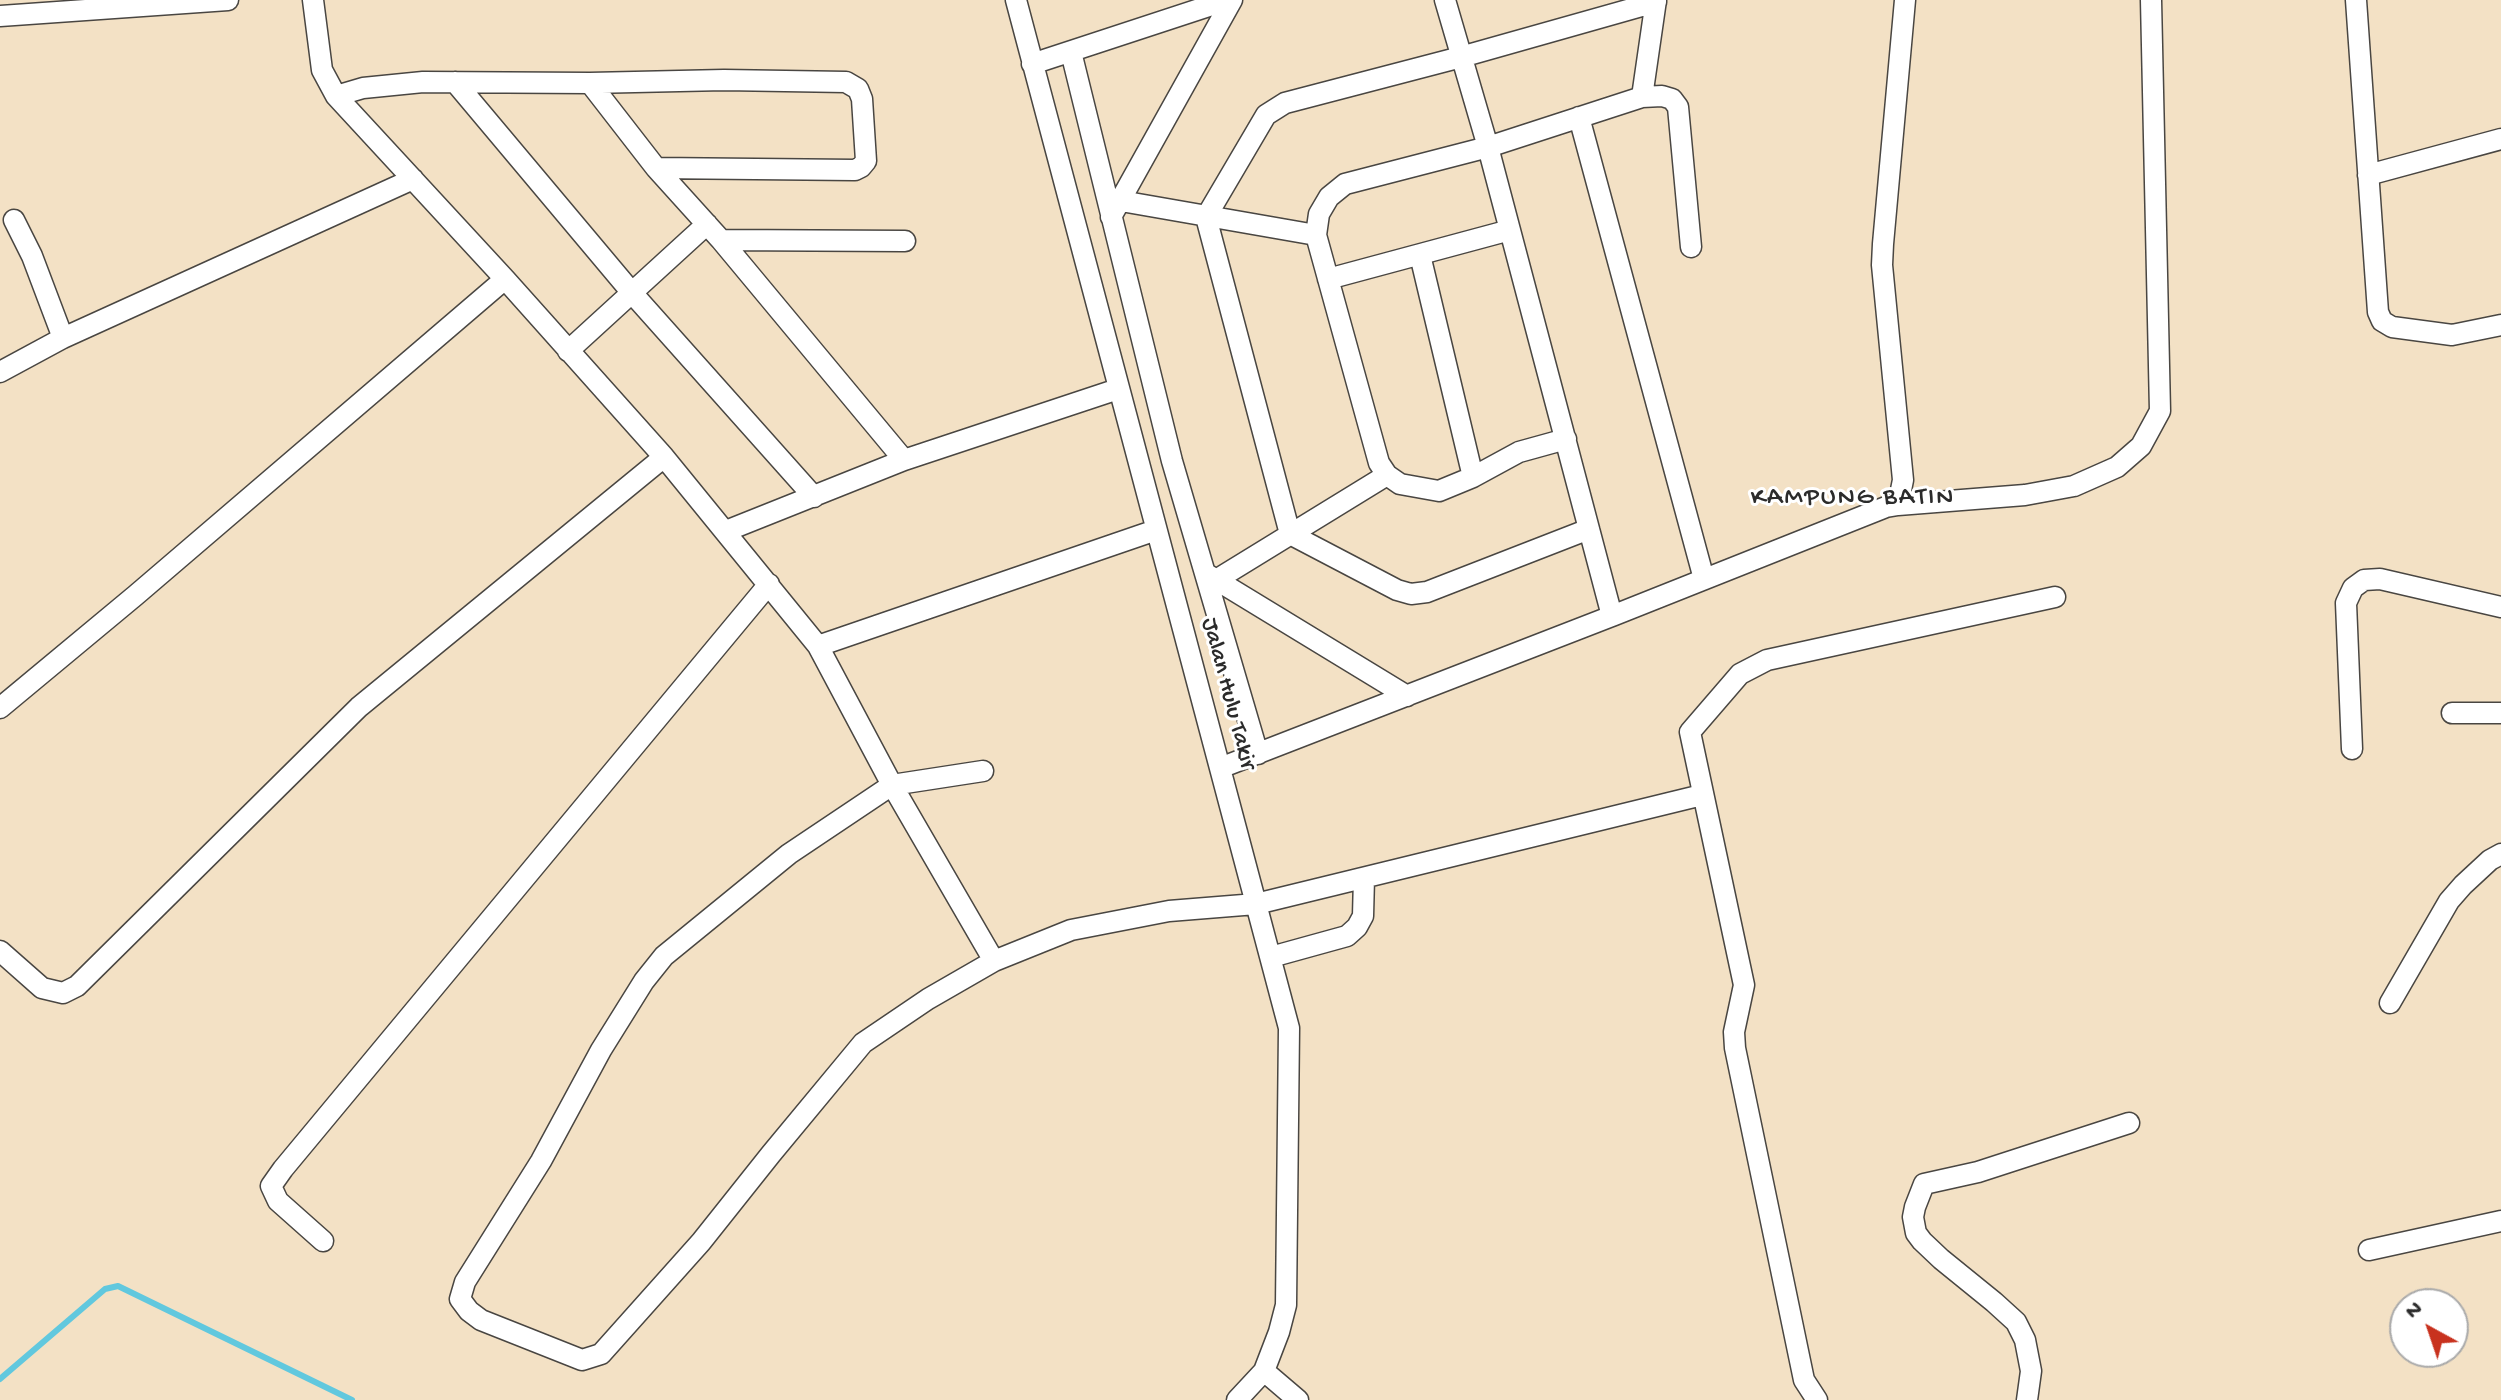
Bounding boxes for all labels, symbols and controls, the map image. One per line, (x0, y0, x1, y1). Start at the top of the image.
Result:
district label: KAMPUNG BATIN (1751, 483, 1955, 515)
street label: Jalan Hulu Takir (1193, 615, 1261, 773)
north arrow (2389, 1288, 2469, 1368)
text: N (2401, 1297, 2429, 1326)

